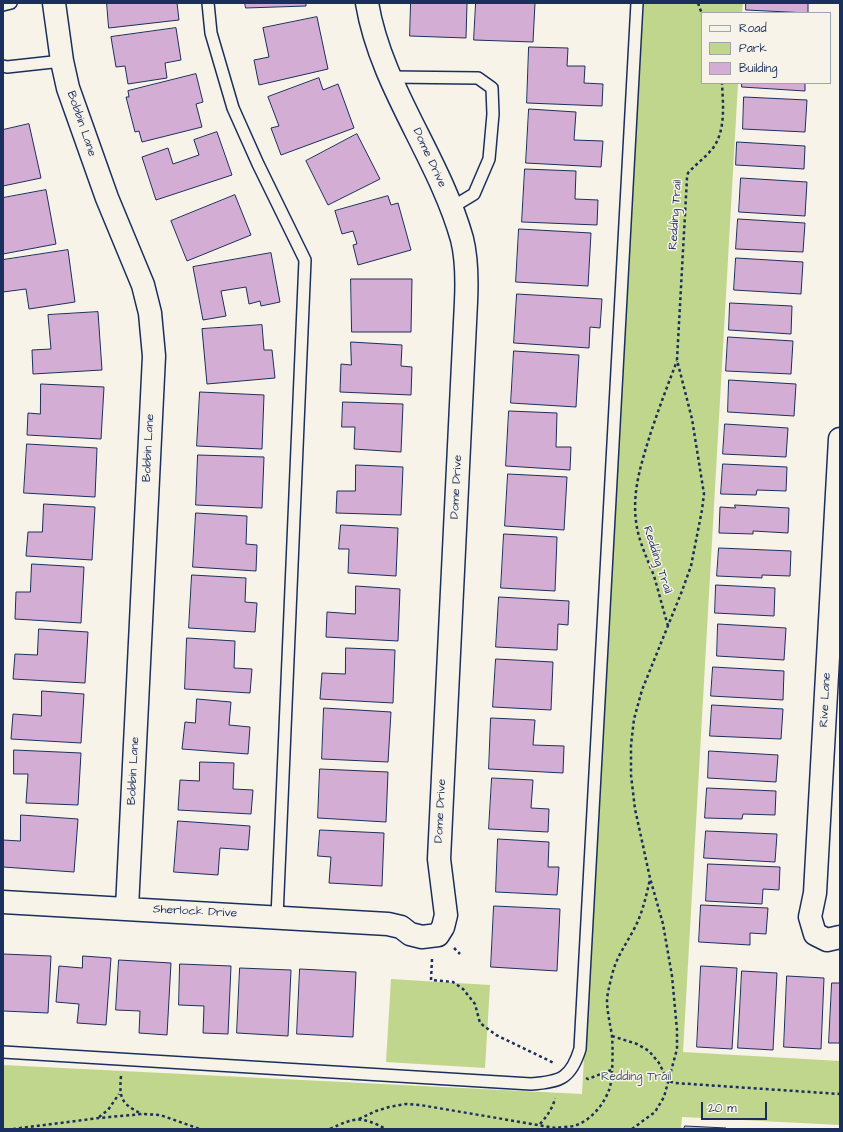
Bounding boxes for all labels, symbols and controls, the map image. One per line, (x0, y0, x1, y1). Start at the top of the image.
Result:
legend (701, 12, 831, 84)
text: Road (739, 20, 767, 37)
text: Park (739, 40, 767, 57)
text: Building (739, 60, 777, 77)
street label: Bobbin Lane (63, 89, 99, 159)
street label: Dome Drive (409, 126, 449, 190)
street label: Redding Trail (666, 180, 686, 250)
street label: Bobbin Lane (140, 414, 158, 482)
street label: Dome Drive (448, 455, 466, 519)
street label: Redding Trail (639, 524, 675, 596)
street label: Rive Lane (817, 672, 835, 728)
street label: Bobbin Lane (125, 737, 143, 805)
street label: Dome Drive (432, 779, 450, 843)
street label: Sherlock Drive (153, 903, 237, 921)
park label: Redding Trail (601, 1070, 671, 1084)
scale bar (703, 1094, 769, 1120)
text: 20 m (708, 1100, 737, 1117)

